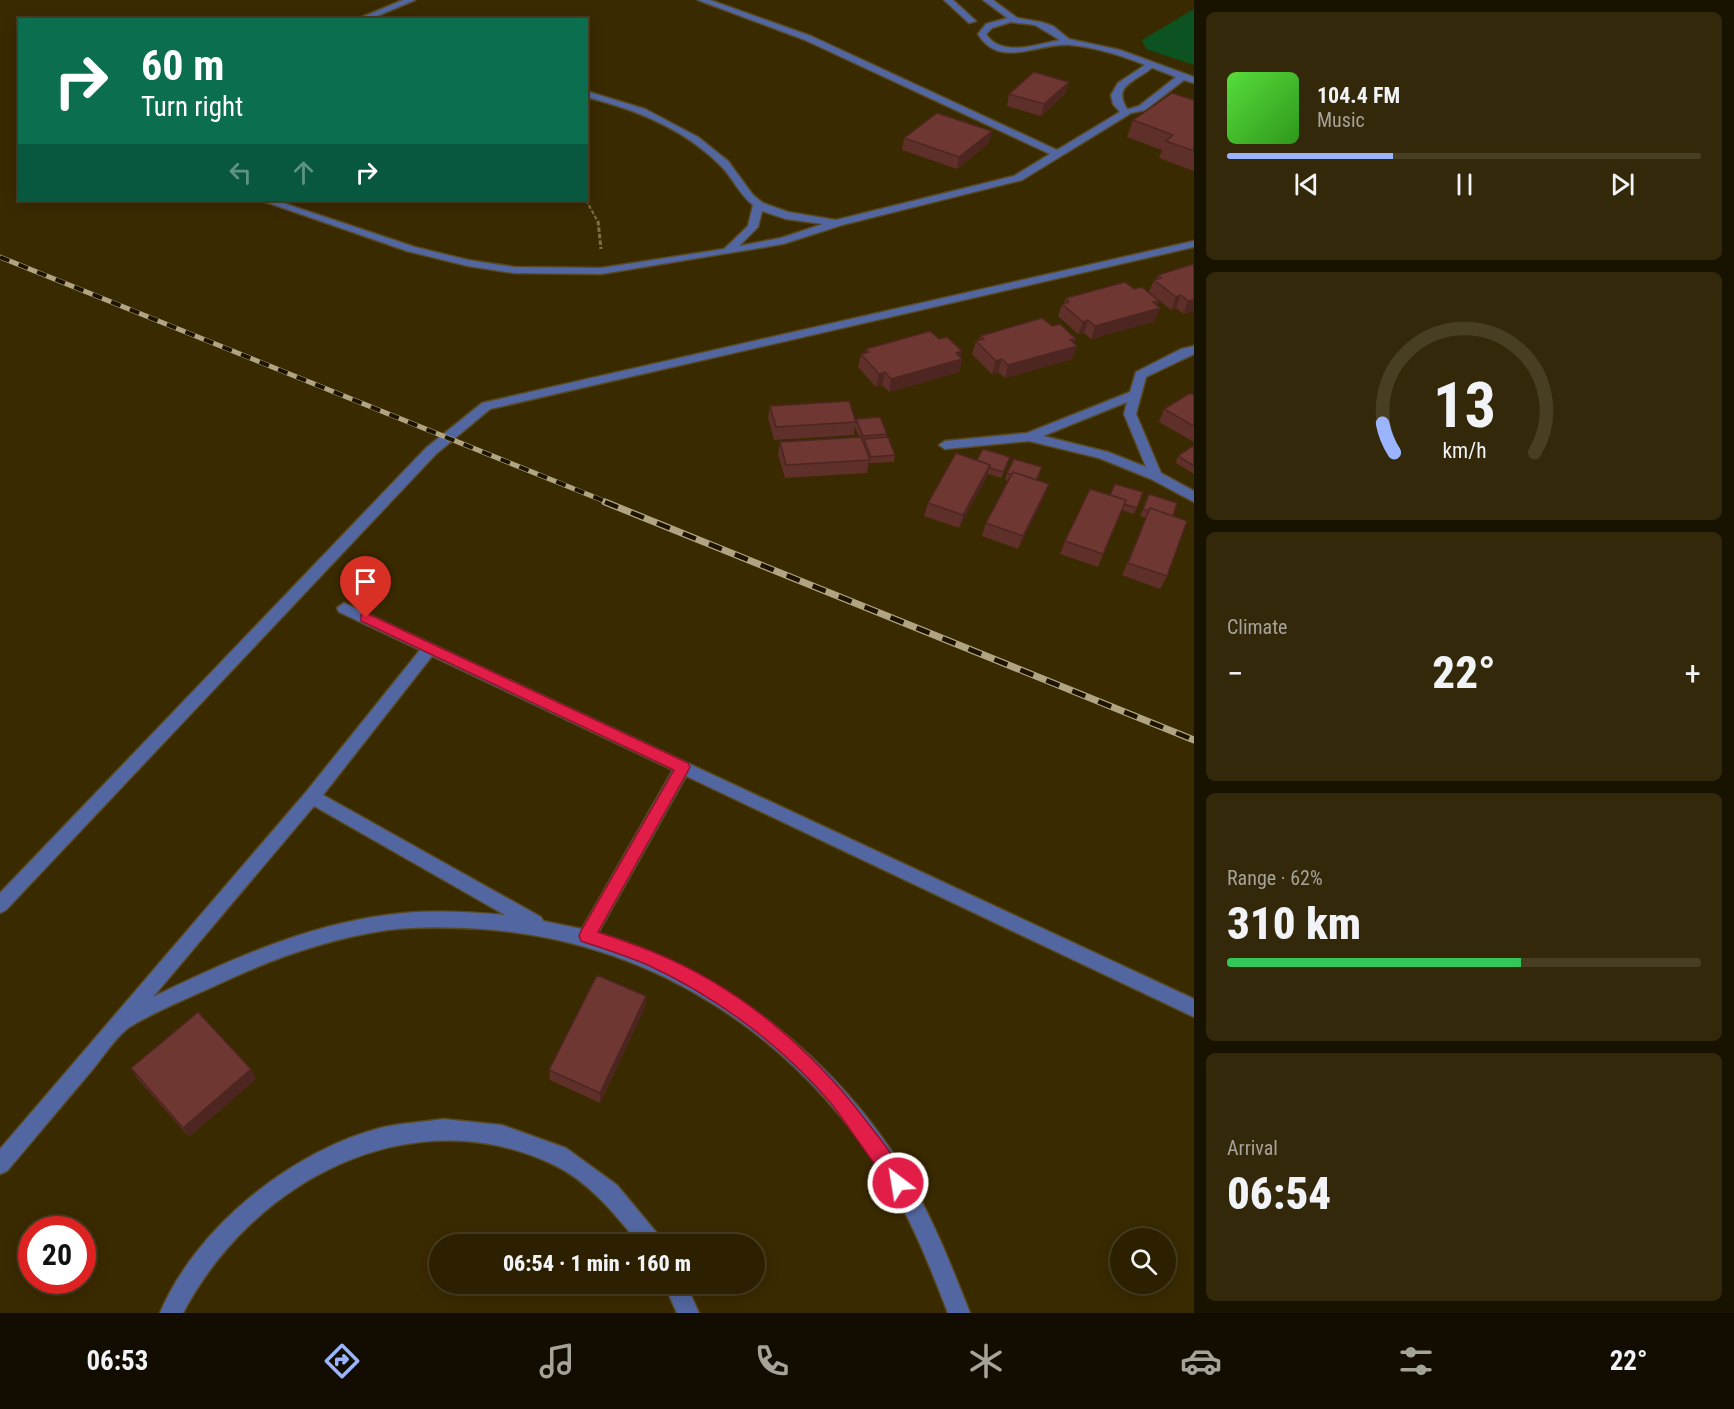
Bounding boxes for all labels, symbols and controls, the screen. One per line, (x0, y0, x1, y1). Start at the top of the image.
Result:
text: 60 m (141, 41, 224, 90)
icon: right (42, 42, 120, 120)
text: 104.4 FM (1317, 83, 1400, 108)
text: Turn right (141, 91, 243, 123)
text: Music (1317, 108, 1365, 132)
icon: left (224, 156, 257, 189)
icon: ahead (287, 156, 320, 189)
icon: right (350, 156, 383, 189)
icon: previous (1290, 168, 1323, 201)
icon: pause (1448, 168, 1481, 201)
icon: next (1606, 168, 1639, 201)
text: 13 (1432, 369, 1496, 442)
text: km/h (1442, 439, 1486, 464)
pin (340, 556, 391, 618)
icon: arrive (349, 565, 382, 598)
text: Climate (1227, 615, 1287, 639)
text: 22° (1432, 646, 1496, 699)
text: − (1227, 654, 1244, 693)
text: + (1685, 654, 1701, 693)
text: Range · 62% (1227, 866, 1323, 890)
text: 310 km (1227, 897, 1361, 950)
text: Arrival (1227, 1136, 1278, 1160)
position arrow (866, 1151, 930, 1215)
text: 06:54 (1227, 1167, 1331, 1220)
speed limit sign: 20 (18, 1216, 96, 1294)
map controls (1110, 1228, 1176, 1294)
button: search (1110, 1228, 1176, 1294)
text: 06:54 · 1 min · 160 m (503, 1251, 691, 1276)
icon: directions (321, 1340, 363, 1382)
icon: music (536, 1340, 578, 1382)
icon: phone (751, 1340, 793, 1382)
icon: climate (965, 1340, 1007, 1382)
icon: car (1180, 1340, 1222, 1382)
icon: filters (1395, 1340, 1437, 1382)
text: 06:53 (86, 1345, 148, 1377)
text: 22° (1610, 1345, 1648, 1377)

